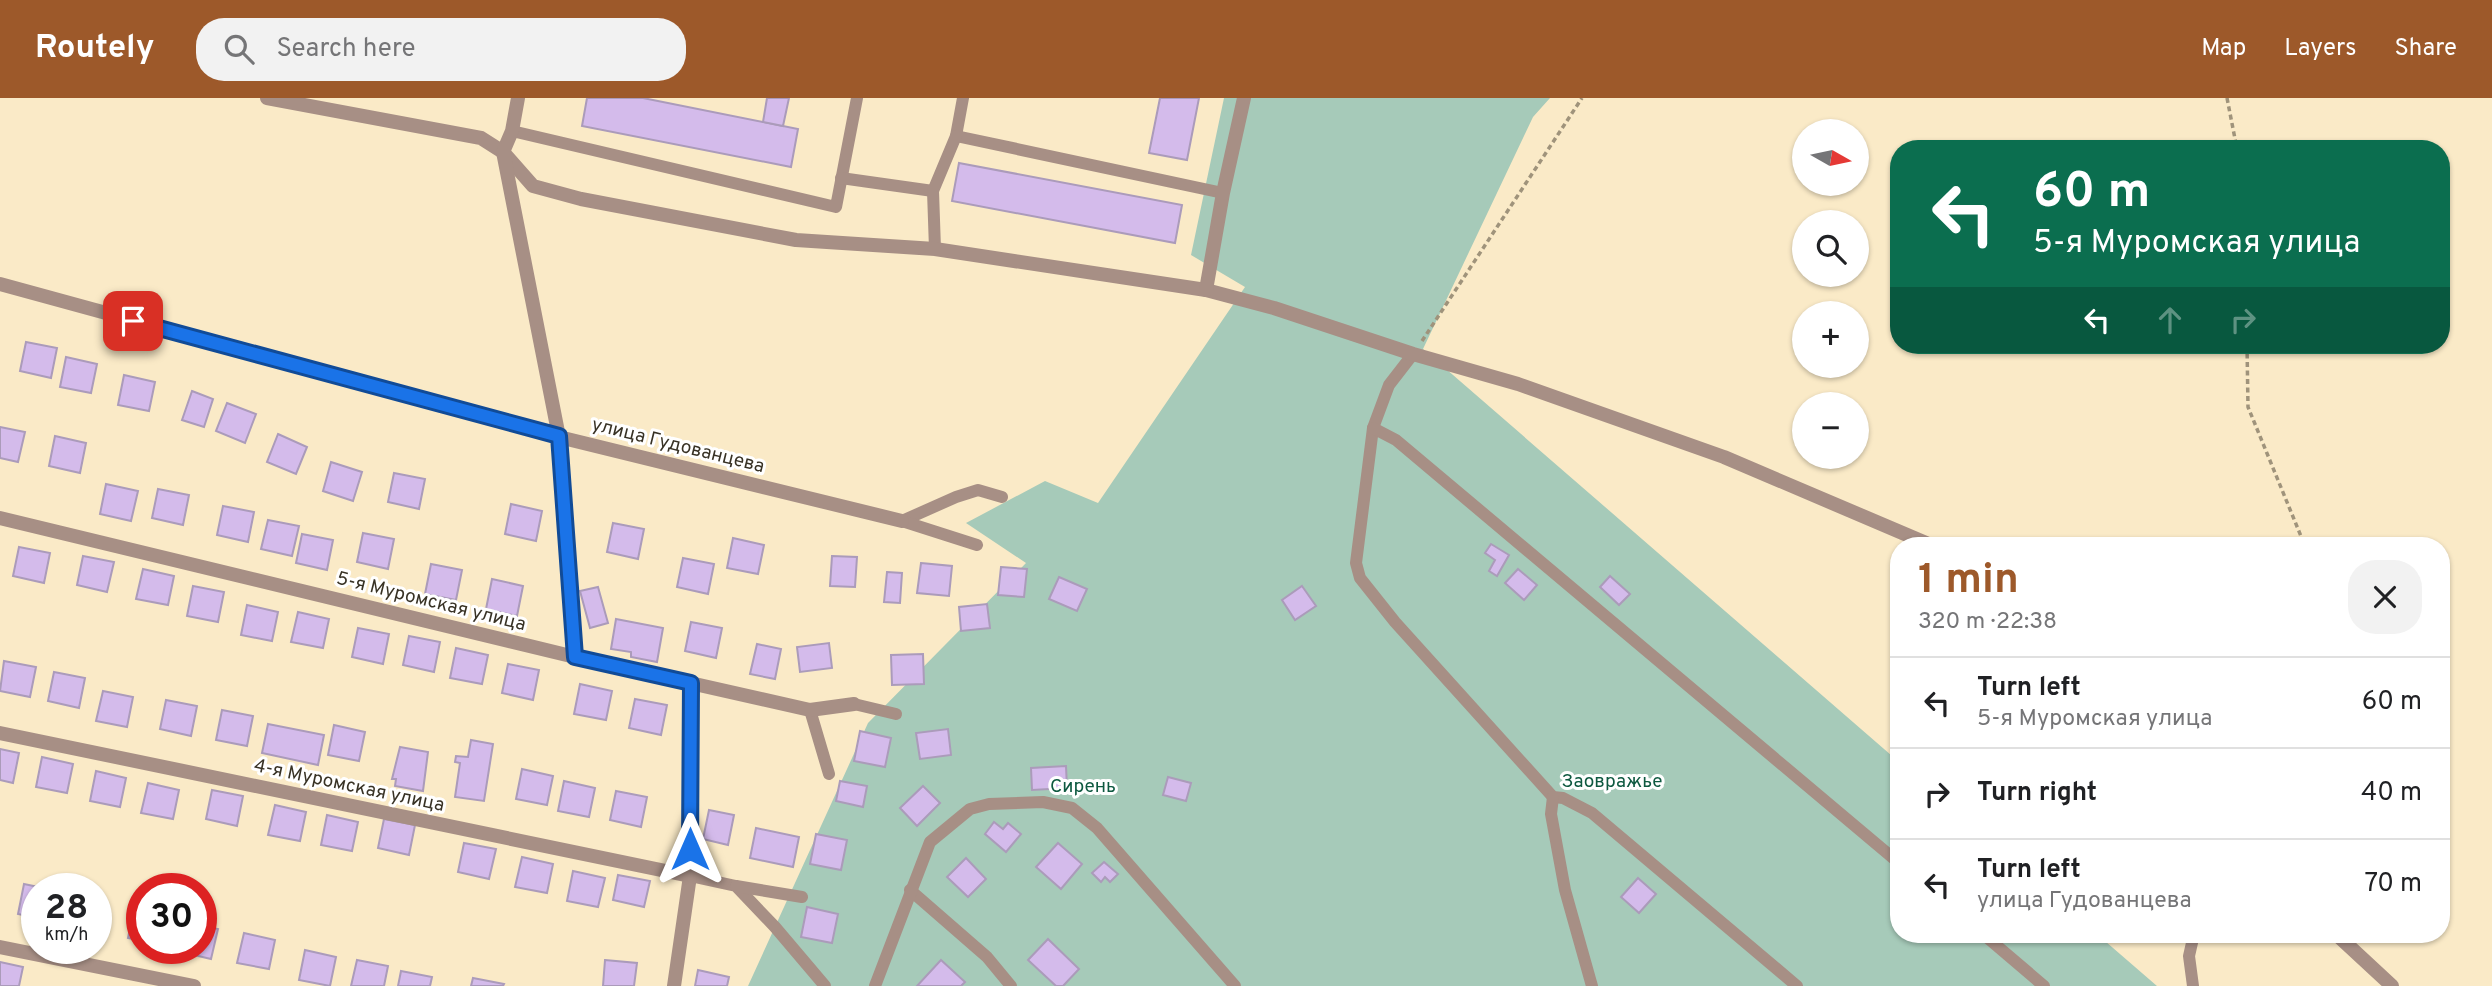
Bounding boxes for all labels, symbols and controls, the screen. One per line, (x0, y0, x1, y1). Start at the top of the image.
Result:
search box (196, 18, 686, 81)
text: Routely (35, 28, 154, 70)
icon: search (220, 30, 258, 68)
text: Search here (276, 33, 415, 66)
text: Map (2201, 34, 2246, 64)
text: Layers (2284, 34, 2356, 64)
text: Share (2394, 34, 2457, 64)
north arrow (1792, 119, 1869, 196)
map controls (1792, 119, 1869, 469)
text: 60 m (2033, 163, 2151, 225)
icon: left (1918, 168, 2009, 259)
button: search (1792, 210, 1869, 287)
text: 5-я Муромская улица (2033, 224, 2360, 264)
pin (103, 291, 163, 351)
button: + (1792, 301, 1869, 378)
icon: left (2078, 301, 2116, 339)
icon: ahead (2151, 301, 2189, 339)
icon: right (2224, 301, 2262, 339)
icon: arrive (114, 302, 152, 340)
button: − (1792, 392, 1869, 469)
street label: улица Гудованцева (589, 413, 767, 479)
text: 1 min (1918, 555, 2019, 608)
button: close (2348, 560, 2422, 634)
street label: 5-я Муромская улица (334, 567, 528, 637)
text: 320 m · 22:38 (1918, 608, 2057, 637)
text: Turn left (1977, 672, 2081, 705)
icon: left (1918, 684, 1956, 722)
text: 60 m (2362, 686, 2422, 719)
text: 5-я Муромская улица (1977, 705, 2212, 734)
street label: 4-я Муромская улица (251, 754, 447, 818)
park label: Заовражье (1562, 770, 1662, 794)
park label: Сирень (1050, 775, 1116, 799)
icon: right (1918, 775, 1956, 813)
text: Turn right (1977, 777, 2097, 810)
text: 40 m (2361, 777, 2422, 810)
position arrow (653, 812, 727, 886)
text: Turn left (1977, 854, 2081, 887)
icon: left (1918, 866, 1956, 904)
text: 70 m (2364, 868, 2422, 901)
speed limit sign: 30 (126, 873, 217, 964)
text: 28 (45, 887, 88, 931)
text: улица Гудованцева (1977, 887, 2192, 916)
text: km/h (45, 924, 88, 947)

